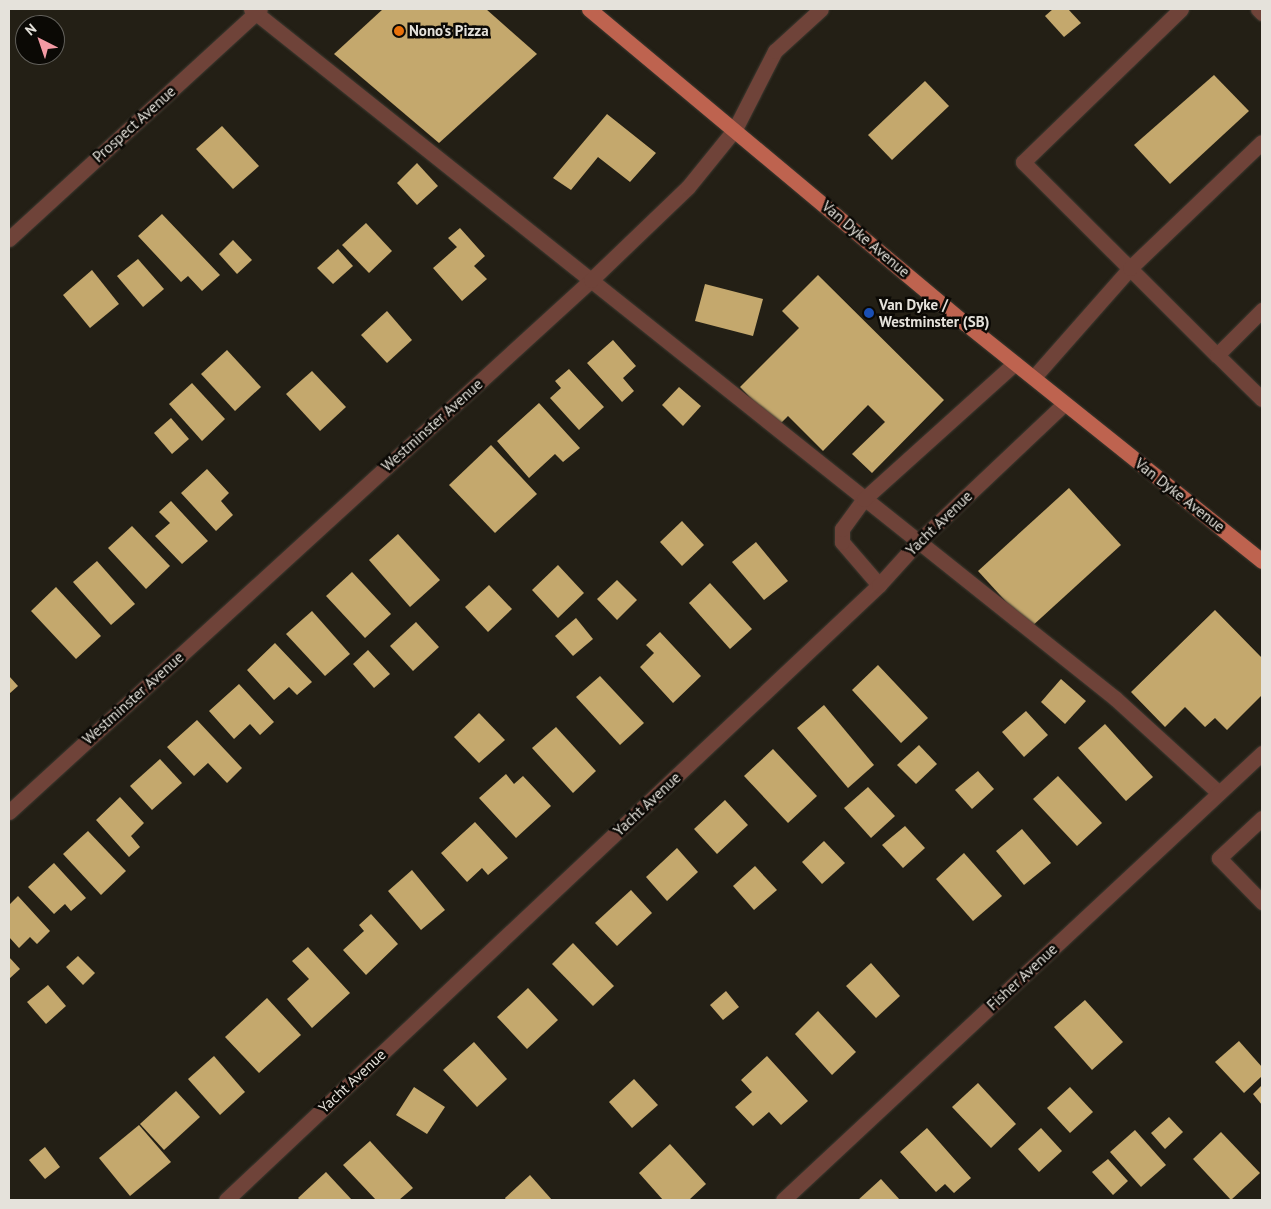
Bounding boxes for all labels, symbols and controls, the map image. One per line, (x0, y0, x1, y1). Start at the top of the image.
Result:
north arrow (15, 15, 65, 65)
text: N (21, 20, 40, 39)
place label: Nono's Pizza (409, 22, 489, 40)
marker: Nono's Pizza (393, 25, 405, 37)
street label: Prospect Avenue (89, 82, 179, 166)
street label: Van Dyke Avenue (818, 197, 914, 281)
place label: Van Dyke / Westminster (SB) (879, 295, 989, 330)
marker: Van Dyke / Westminster (SB) (863, 307, 875, 319)
street label: Westminster Avenue (378, 375, 486, 475)
street label: Van Dyke Avenue (1131, 454, 1229, 536)
street label: Yacht Avenue (902, 487, 976, 559)
street label: Westminster Avenue (79, 648, 187, 748)
street label: Yacht Avenue (610, 768, 684, 840)
street label: Fisher Avenue (983, 940, 1061, 1014)
street label: Yacht Avenue (315, 1045, 389, 1117)

